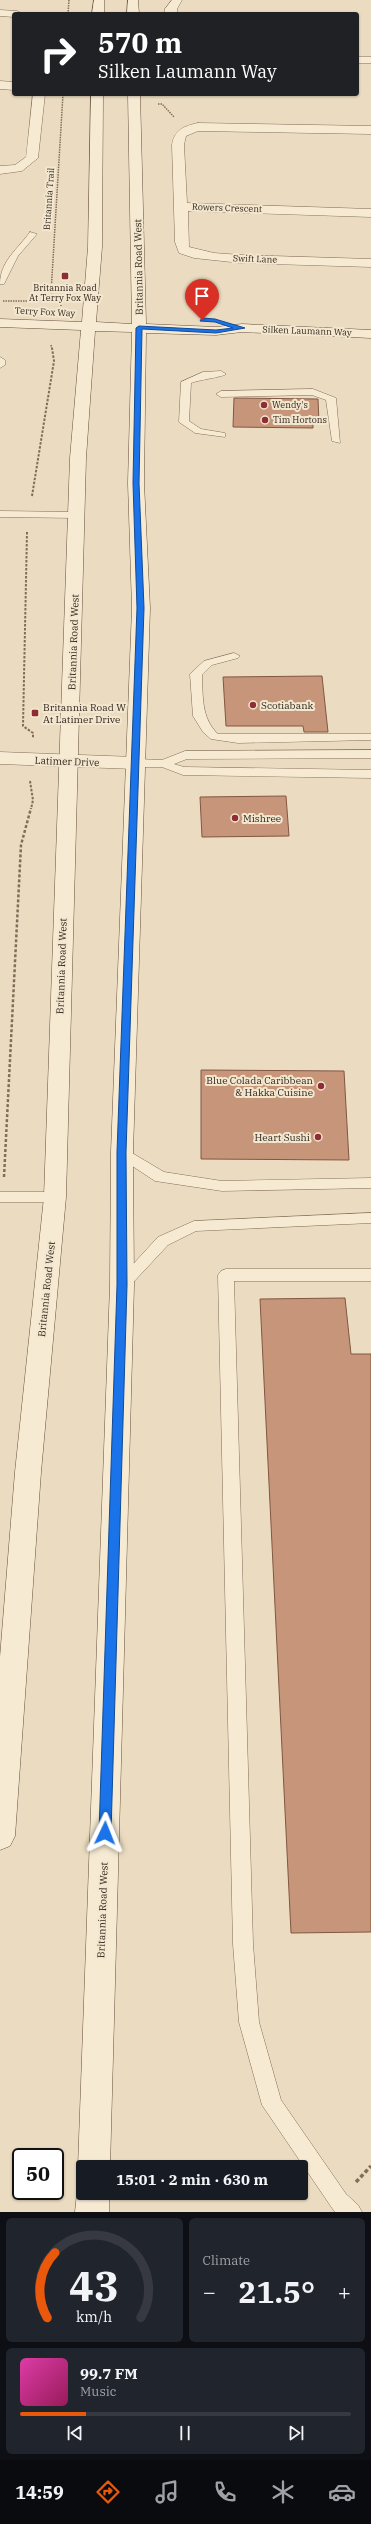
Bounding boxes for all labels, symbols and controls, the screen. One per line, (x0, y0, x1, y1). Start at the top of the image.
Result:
text: 570 m (98, 24, 182, 61)
icon: right (32, 28, 84, 80)
text: Silken Laumann Way (98, 60, 277, 83)
street label: Britannia Trail (41, 167, 56, 230)
street label: Rowers Crescent (192, 201, 262, 214)
street label: Britannia Road West (131, 218, 146, 315)
street label: Swift Lane (233, 252, 278, 265)
marker: Britannia Road At Terry Fox Way (60, 271, 70, 281)
pin (185, 279, 219, 320)
place label: Britannia Road At Terry Fox Way (29, 282, 101, 303)
icon: arrive (191, 285, 213, 307)
street label: Terry Fox Way (14, 304, 76, 319)
street label: Silken Laumann Way (262, 323, 352, 338)
place label: Wendy's (272, 399, 308, 410)
marker: Wendy's (259, 400, 269, 410)
place label: Tim Hortons (273, 414, 327, 425)
marker: Tim Hortons (260, 415, 270, 425)
street label: Britannia Road West (65, 593, 82, 690)
place label: Scotiabank (261, 699, 314, 712)
marker: Scotiabank (248, 700, 258, 710)
place label: Britannia Road W At Latimer Drive (43, 701, 126, 726)
marker: Britannia Road W At Latimer Drive (30, 708, 40, 718)
street label: Latimer Drive (34, 754, 100, 769)
place label: Mishree (243, 812, 281, 825)
marker: Mishree (230, 813, 240, 823)
street label: Britannia Road West (53, 917, 70, 1014)
place label: Blue Colada Caribbean & Hakka Cuisine (206, 1074, 314, 1099)
marker: Blue Colada Caribbean & Hakka Cuisine (316, 1081, 326, 1091)
place label: Heart Sushi (254, 1131, 310, 1144)
marker: Heart Sushi (313, 1132, 323, 1142)
street label: Britannia Road West (35, 1240, 58, 1338)
position arrow (84, 1812, 126, 1854)
street label: Britannia Road West (94, 1861, 111, 1958)
speed limit sign: 50 (12, 2148, 64, 2200)
text: 15:01 · 2 min · 630 m (116, 2170, 268, 2189)
text: Climate (203, 2252, 250, 2269)
text: 43 (69, 2258, 119, 2312)
text: 21.5° (238, 2272, 315, 2311)
text: − (203, 2277, 216, 2306)
text: + (338, 2277, 351, 2306)
text: km/h (76, 2307, 112, 2326)
text: 99.7 FM (80, 2364, 138, 2383)
text: Music (80, 2383, 117, 2400)
icon: previous (64, 2422, 86, 2444)
icon: pause (174, 2422, 196, 2444)
icon: next (285, 2422, 307, 2444)
icon: directions (94, 2478, 122, 2506)
icon: music (153, 2478, 181, 2506)
icon: phone (211, 2478, 239, 2506)
icon: climate (269, 2478, 297, 2506)
icon: car (328, 2478, 356, 2506)
text: 14:59 (15, 2481, 64, 2504)

